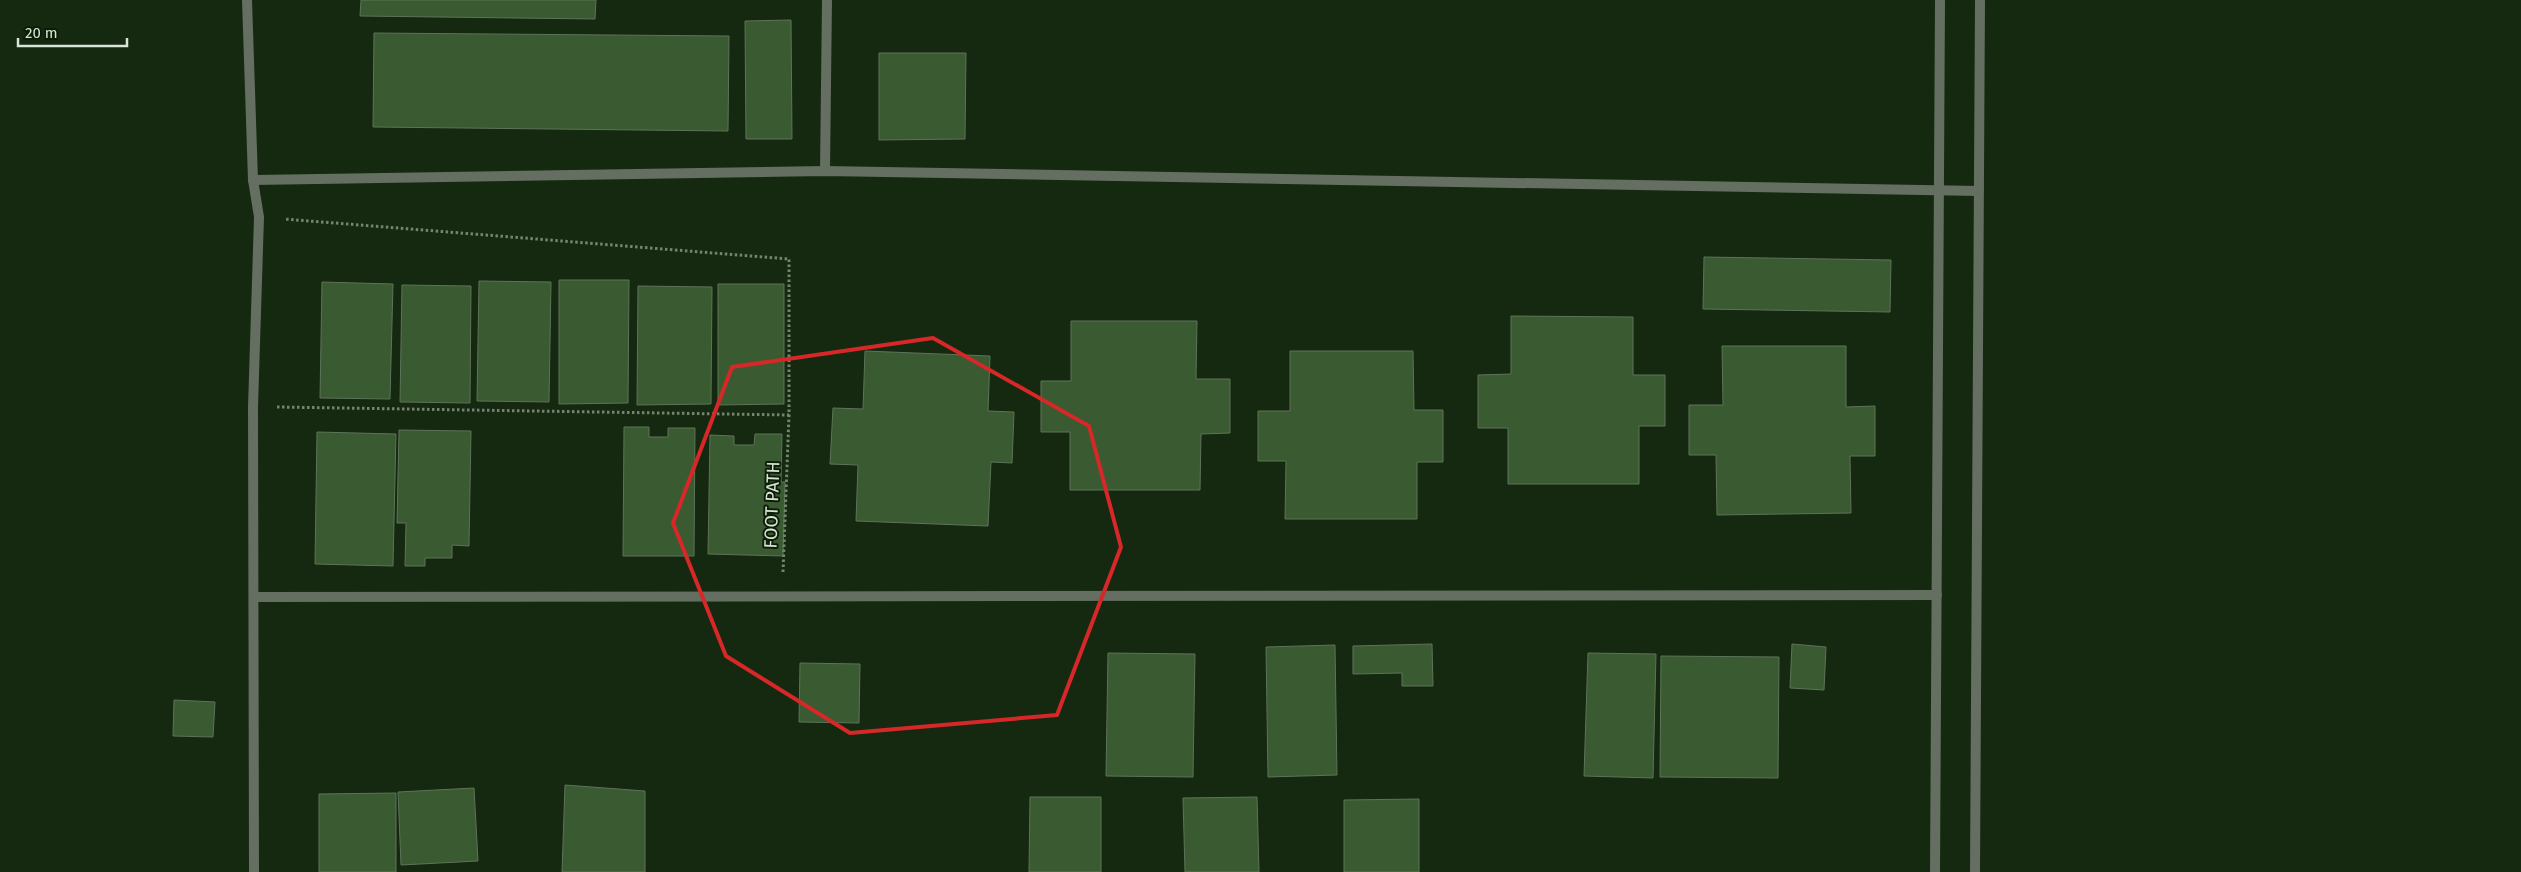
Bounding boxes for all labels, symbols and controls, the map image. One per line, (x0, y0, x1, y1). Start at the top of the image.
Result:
scale bar (18, 15, 126, 47)
text: 20 m (25, 24, 58, 42)
street label: FOOT PATH (759, 461, 785, 549)

